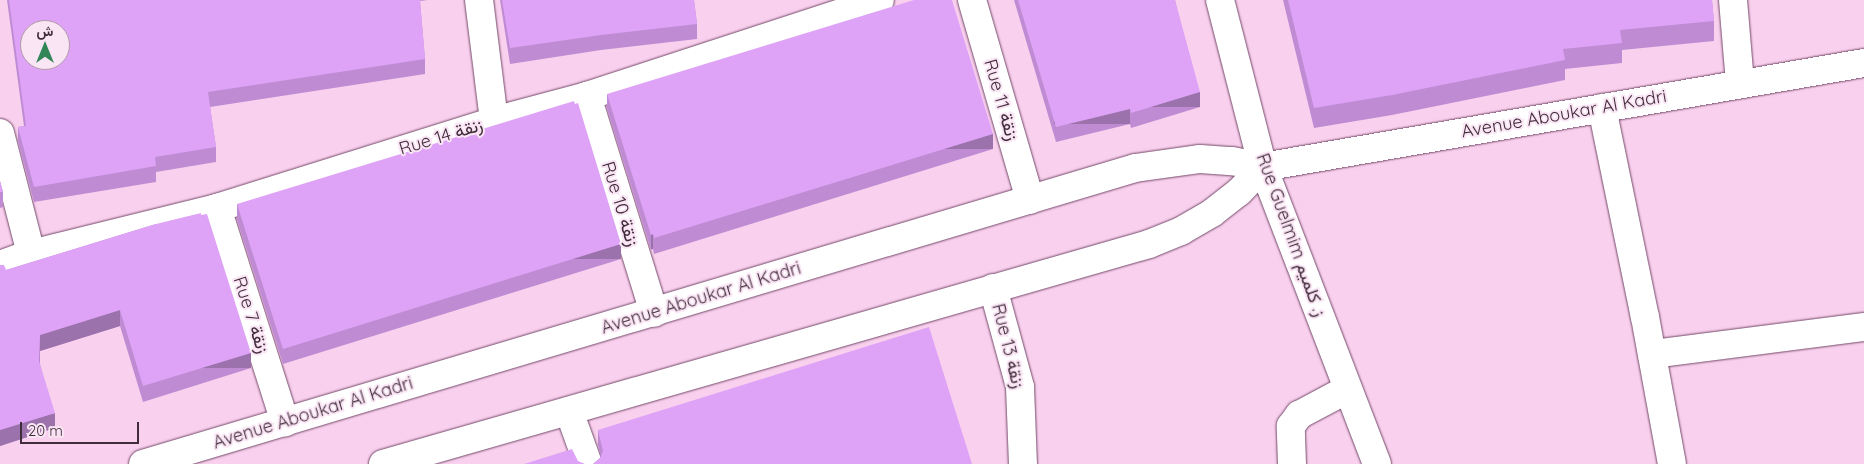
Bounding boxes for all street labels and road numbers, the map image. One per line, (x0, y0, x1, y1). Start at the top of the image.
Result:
street label: Rue 11 زنقة (979, 57, 1023, 143)
street label: Avenue Aboukar Al Kadri (1460, 85, 1668, 143)
street label: Rue 14 زنقة (397, 114, 485, 160)
street label: Rue Guelmim ز. كلميم (1251, 150, 1331, 320)
street label: Rue 10 زنقة (597, 159, 643, 249)
street label: Avenue Aboukar Al Kadri (598, 257, 804, 339)
street label: Rue 7 زنقة (228, 274, 274, 356)
street label: Rue 13 زنقة (987, 301, 1029, 391)
street label: Avenue Aboukar Al Kadri (210, 372, 416, 454)

